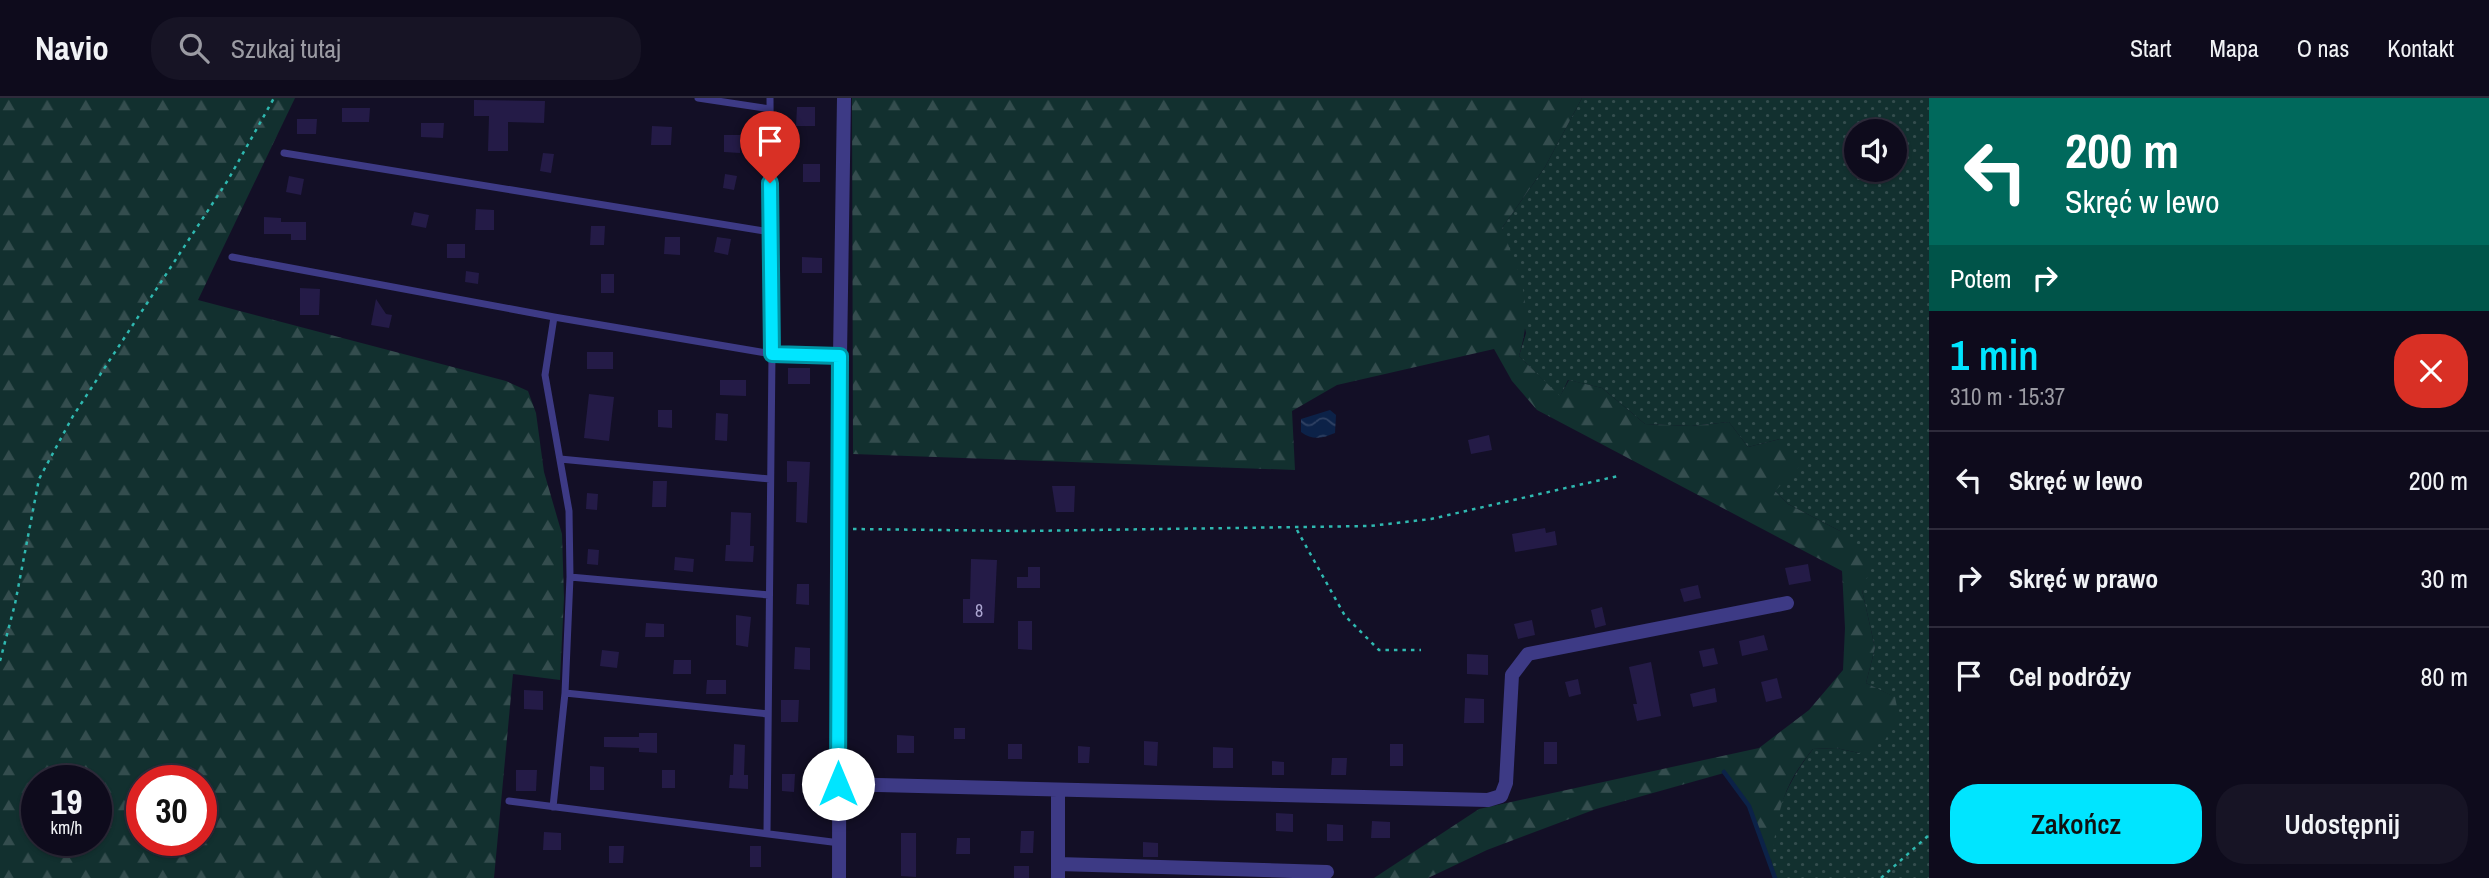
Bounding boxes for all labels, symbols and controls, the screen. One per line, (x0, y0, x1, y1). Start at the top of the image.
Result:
search box (151, 17, 641, 80)
text: Navio (35, 26, 109, 70)
icon: search (175, 29, 213, 67)
text: Szukaj tutaj (231, 31, 341, 66)
text: Start (2130, 32, 2172, 64)
text: Mapa (2210, 32, 2259, 64)
text: O nas (2297, 32, 2349, 64)
text: Kontakt (2387, 32, 2454, 64)
pin (740, 111, 800, 183)
text: 200 m (2065, 117, 2179, 183)
map controls (1844, 119, 1907, 182)
button: sound (1844, 119, 1907, 182)
icon: arrive (751, 122, 789, 160)
icon: left (1950, 126, 2041, 217)
text: Skręć w lewo (2065, 180, 2220, 223)
icon: right (2026, 259, 2064, 297)
text: Potem (1950, 261, 2012, 296)
text: 1 min (1950, 327, 2039, 383)
button: close (2394, 334, 2468, 408)
text: 310 m · 15:37 (1950, 381, 2065, 412)
icon: left (1950, 461, 1988, 499)
text: Skręć w lewo (2009, 463, 2143, 498)
text: 200 m (2409, 463, 2468, 498)
icon: right (1950, 559, 1988, 597)
text: Skręć w prawo (2009, 561, 2158, 596)
text: 30 m (2421, 561, 2468, 596)
house number: 8 (975, 598, 983, 623)
icon: arrive (1950, 657, 1988, 695)
text: Cel podróży (2009, 659, 2131, 694)
text: 80 m (2421, 659, 2468, 694)
position arrow (801, 747, 875, 821)
speed limit sign: 30 (126, 765, 217, 856)
text: 19 (51, 778, 82, 825)
button: Zakończ (1950, 784, 2202, 864)
button: Udostępnij (2216, 784, 2468, 864)
text: km/h (51, 815, 83, 840)

